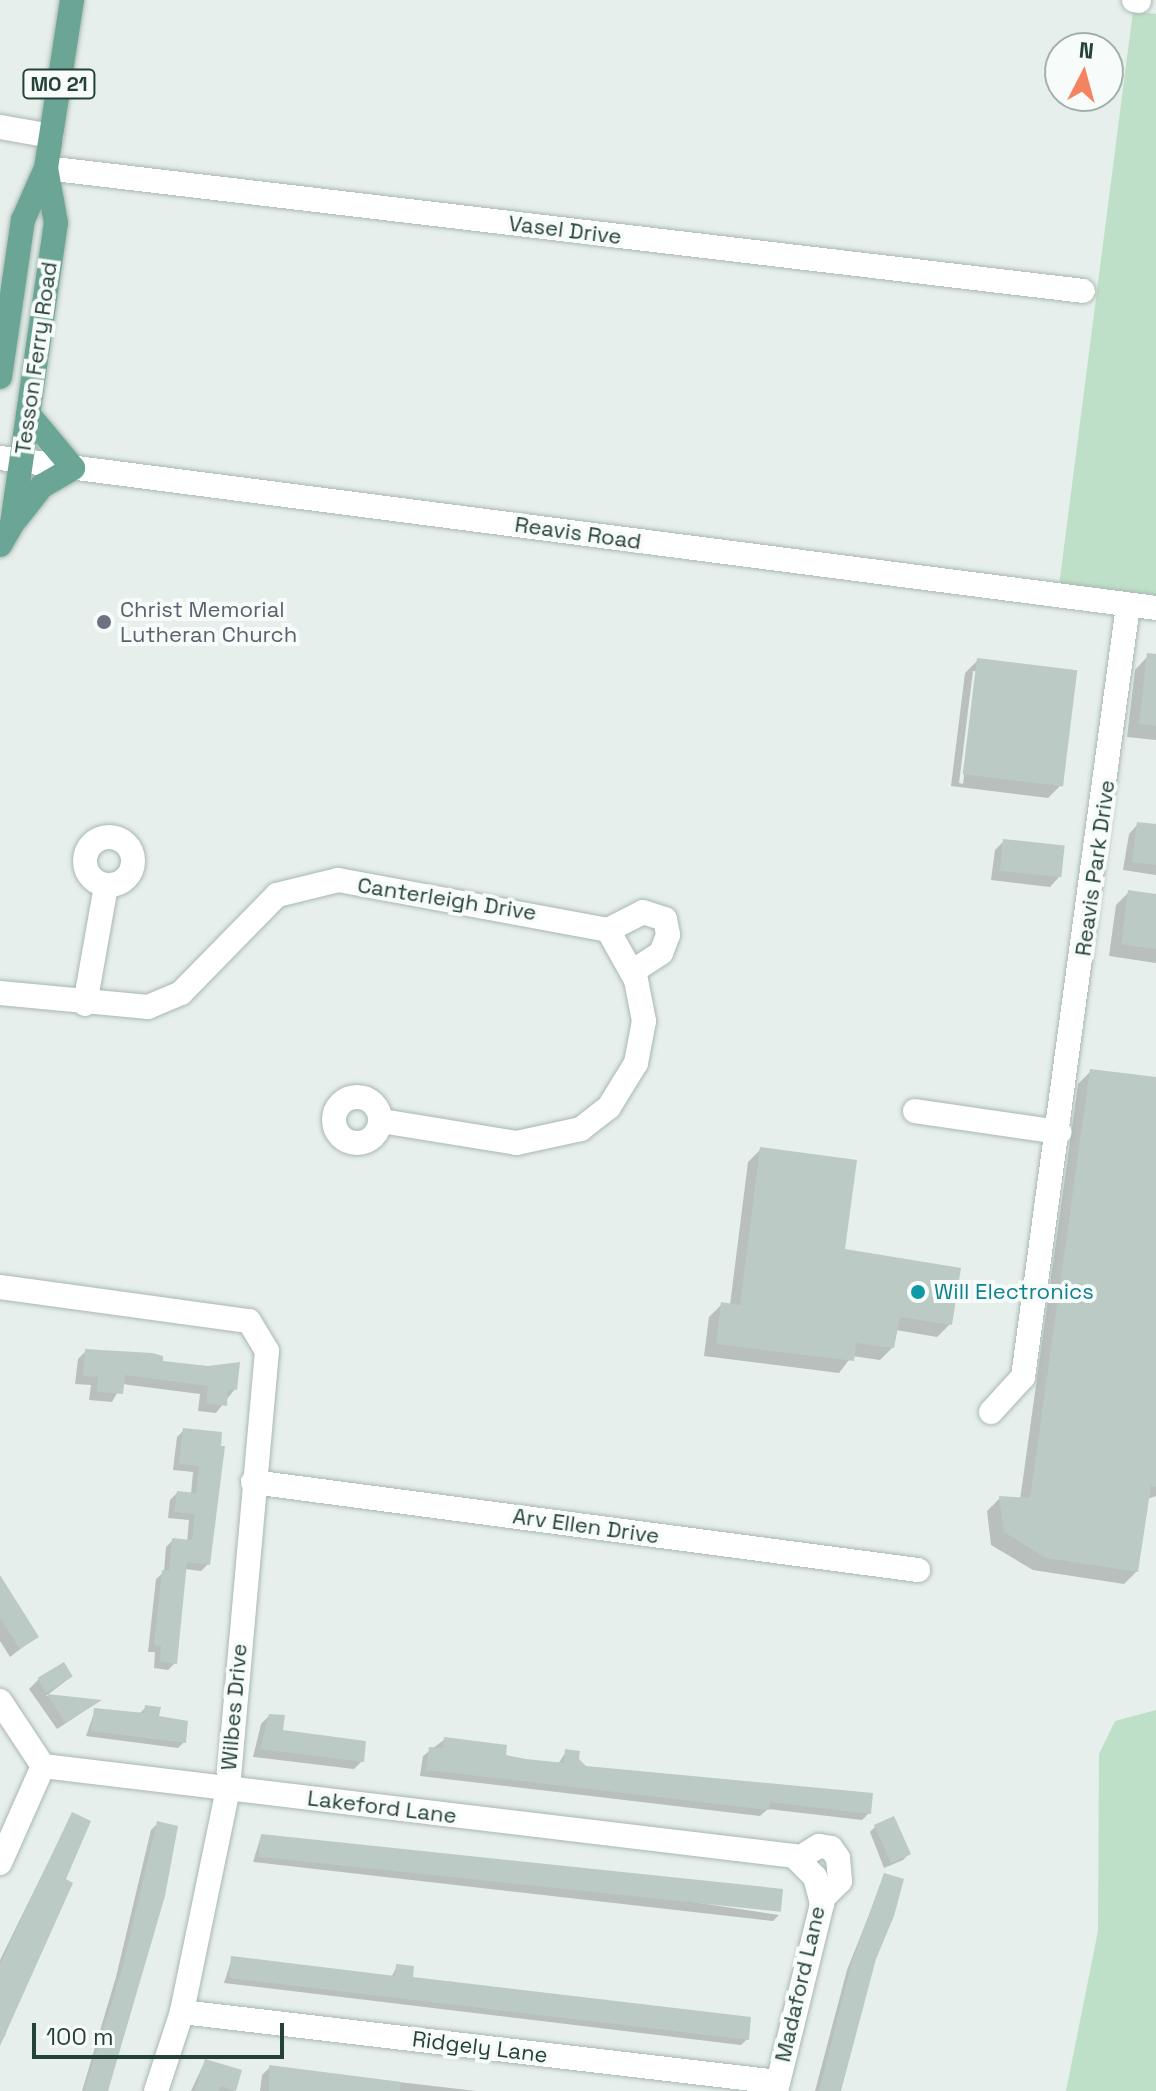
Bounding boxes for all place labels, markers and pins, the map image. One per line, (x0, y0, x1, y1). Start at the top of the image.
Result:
place label: Christ Memorial Lutheran Church (120, 596, 297, 648)
marker: Christ Memorial Lutheran Church (95, 613, 113, 631)
place label: Will Electronics (934, 1279, 1094, 1305)
marker: Will Electronics (909, 1283, 927, 1301)

